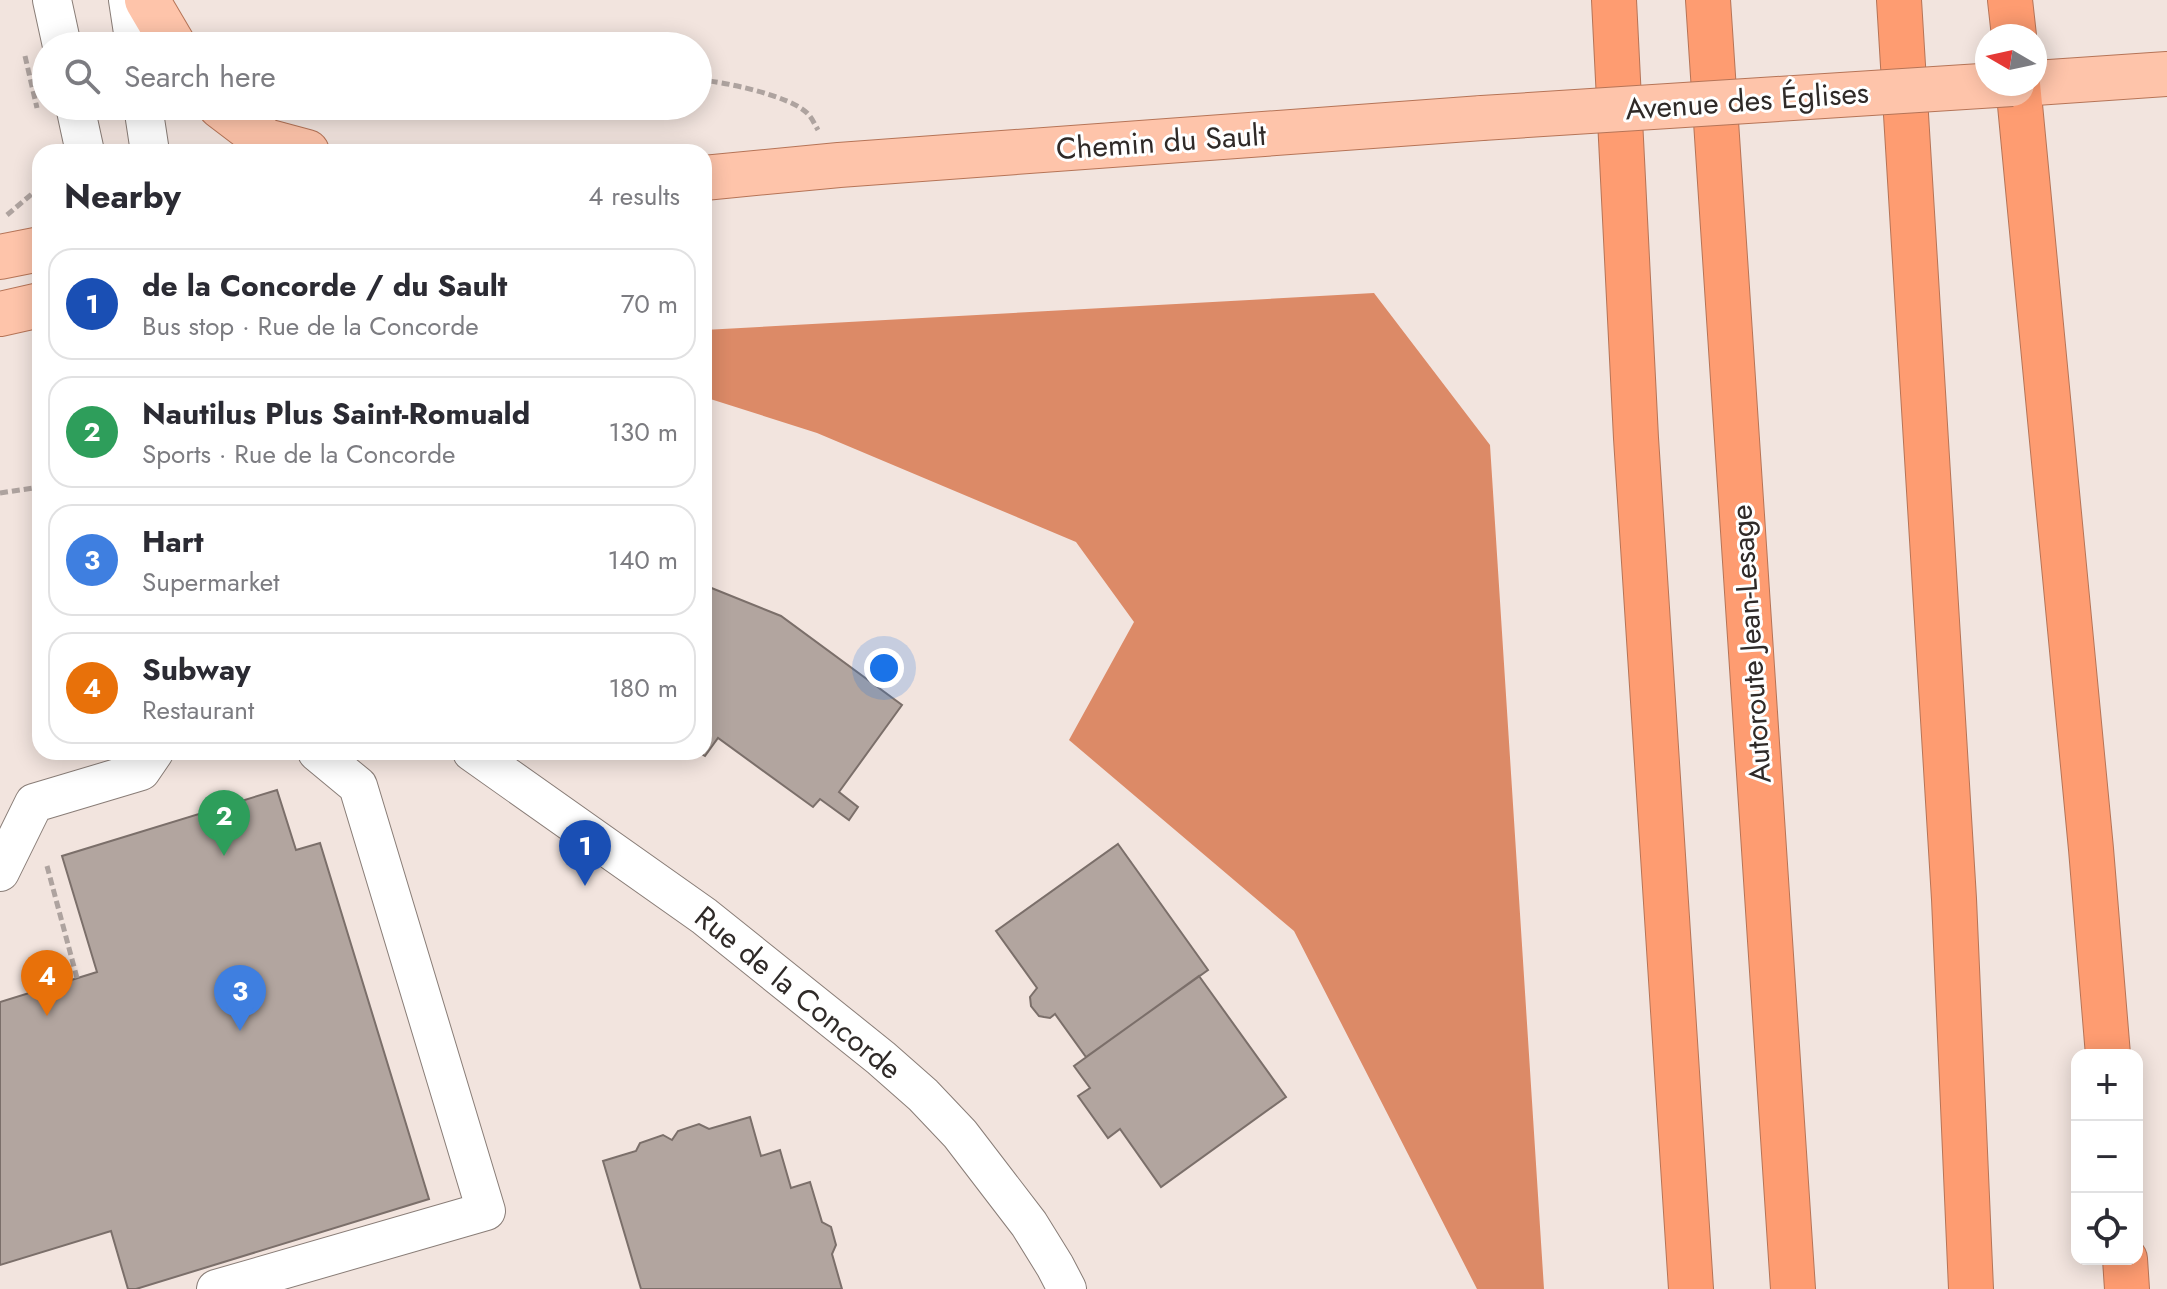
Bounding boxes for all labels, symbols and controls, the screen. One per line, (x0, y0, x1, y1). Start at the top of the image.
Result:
north arrow (1975, 24, 2047, 96)
search box (32, 32, 712, 120)
icon: search (60, 54, 104, 98)
text: Search here (124, 55, 276, 98)
street label: Avenue des Églises (1624, 71, 1870, 130)
street label: Chemin du Sault (1055, 113, 1268, 170)
text: Nearby (64, 172, 181, 221)
text: 4 results (588, 177, 680, 215)
text: de la Concorde / du Sault (142, 264, 507, 307)
text: 1 (85, 285, 99, 323)
text: 70 m (621, 285, 678, 323)
text: Bus stop · Rue de la Concorde (142, 307, 479, 345)
text: Nautilus Plus Saint-Romuald (142, 392, 530, 435)
text: 2 (83, 413, 101, 451)
text: 130 m (608, 413, 678, 451)
text: Sports · Rue de la Concorde (142, 435, 455, 473)
street label: Autoroute Jean-Lesage (1719, 503, 1782, 785)
text: Hart (142, 520, 204, 563)
text: 3 (84, 541, 100, 579)
text: 140 m (607, 541, 678, 579)
text: Supermarket (142, 563, 279, 601)
text: Subway (142, 648, 251, 691)
your location (864, 648, 904, 688)
text: 4 (83, 669, 101, 707)
text: 180 m (608, 669, 678, 707)
text: Restaurant (142, 691, 254, 729)
pin: 2 (198, 790, 250, 856)
pin: 1 (559, 820, 611, 886)
street label: Rue de la Concorde (686, 896, 911, 1090)
pin: 4 (21, 950, 73, 1016)
pin: 3 (214, 965, 266, 1031)
map controls (2071, 1049, 2143, 1265)
button: + (2071, 1049, 2143, 1121)
button: − (2071, 1121, 2143, 1193)
button: locate (2071, 1193, 2143, 1265)

